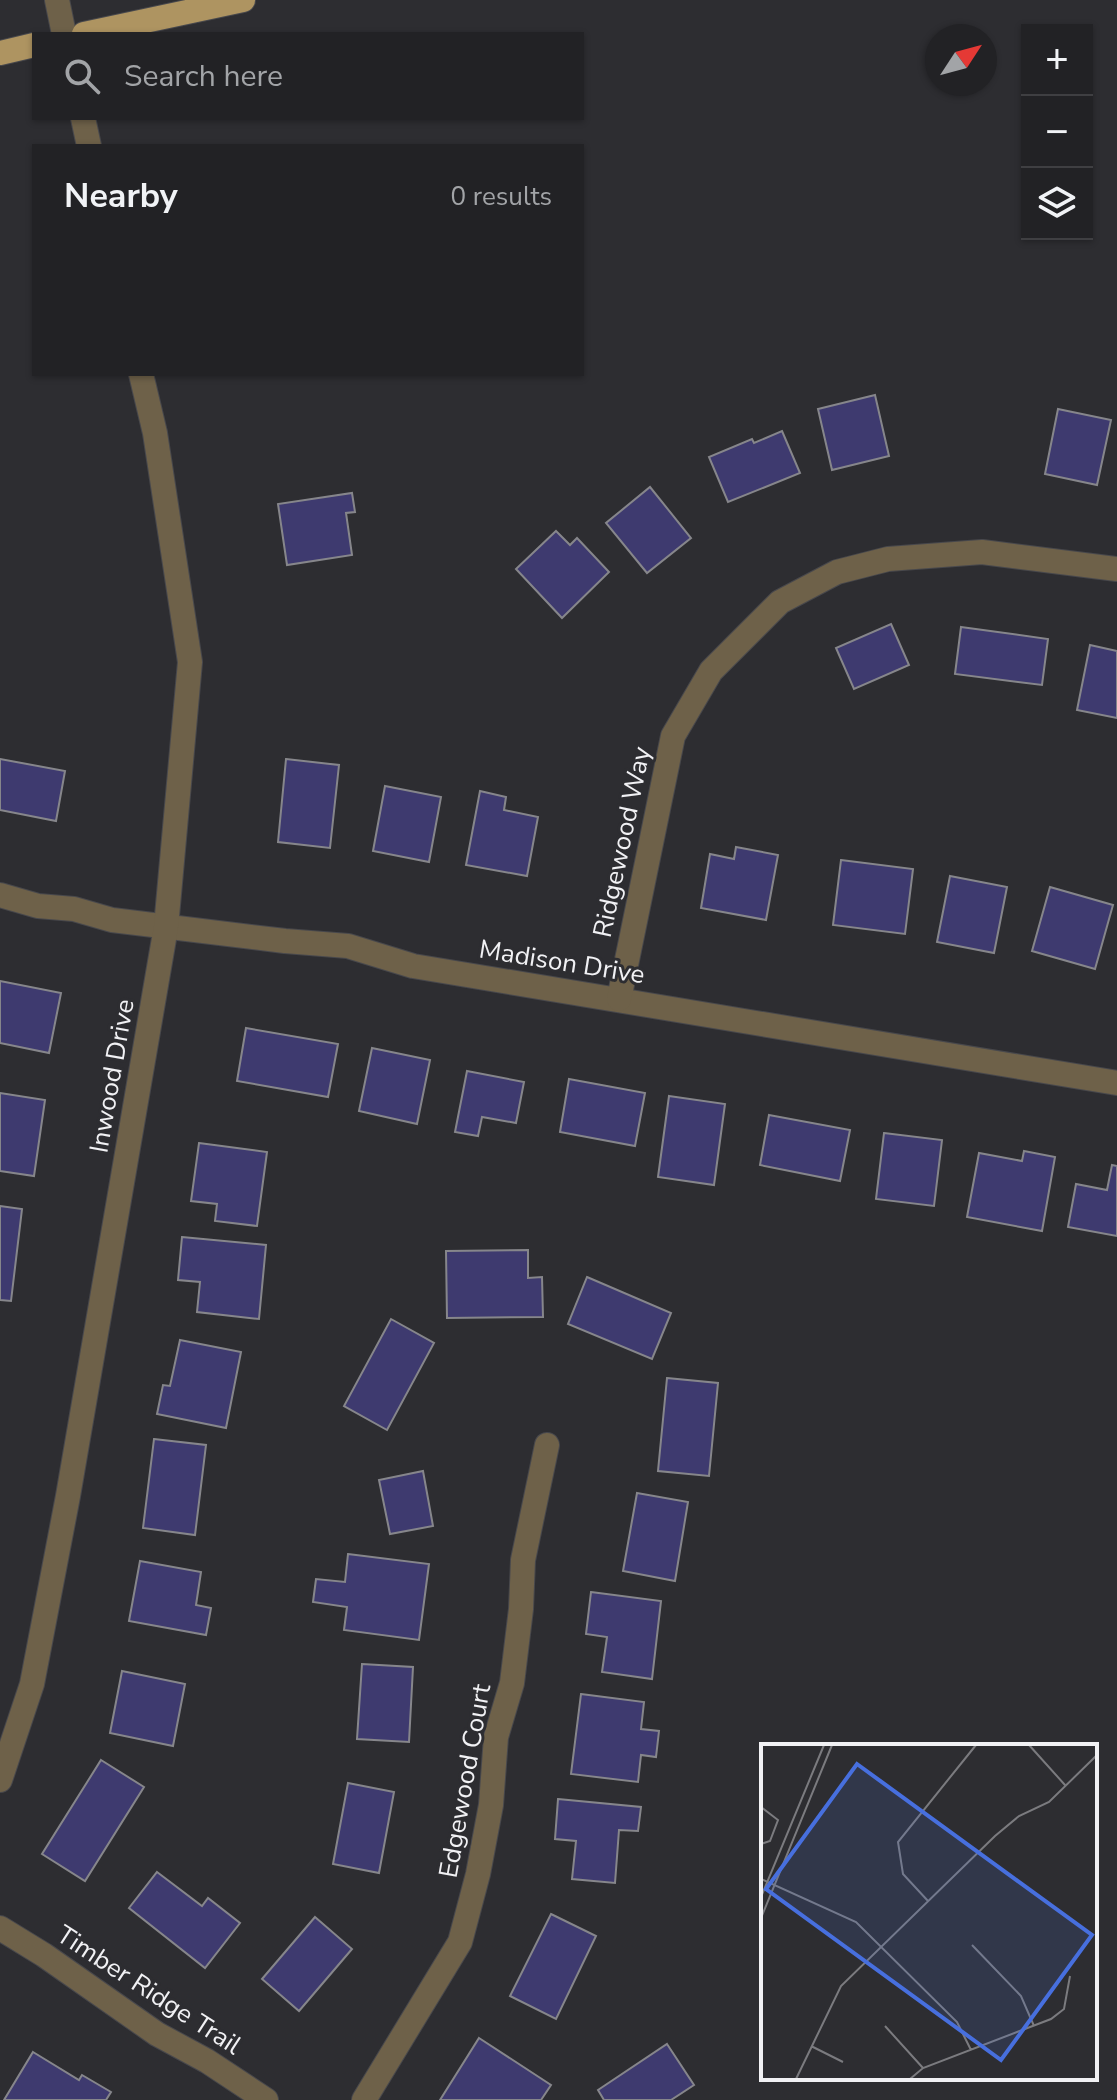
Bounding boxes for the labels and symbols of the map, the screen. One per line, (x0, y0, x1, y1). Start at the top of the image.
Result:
north arrow (925, 24, 997, 96)
street label: Ridgewood Way (585, 743, 659, 941)
street label: Madison Drive (477, 932, 647, 992)
street label: Inwood Drive (81, 996, 143, 1156)
street label: Edgewood Court (431, 1680, 499, 1881)
inset map (761, 1744, 1097, 2080)
street label: Timber Ridge Trail (50, 1917, 248, 2063)

